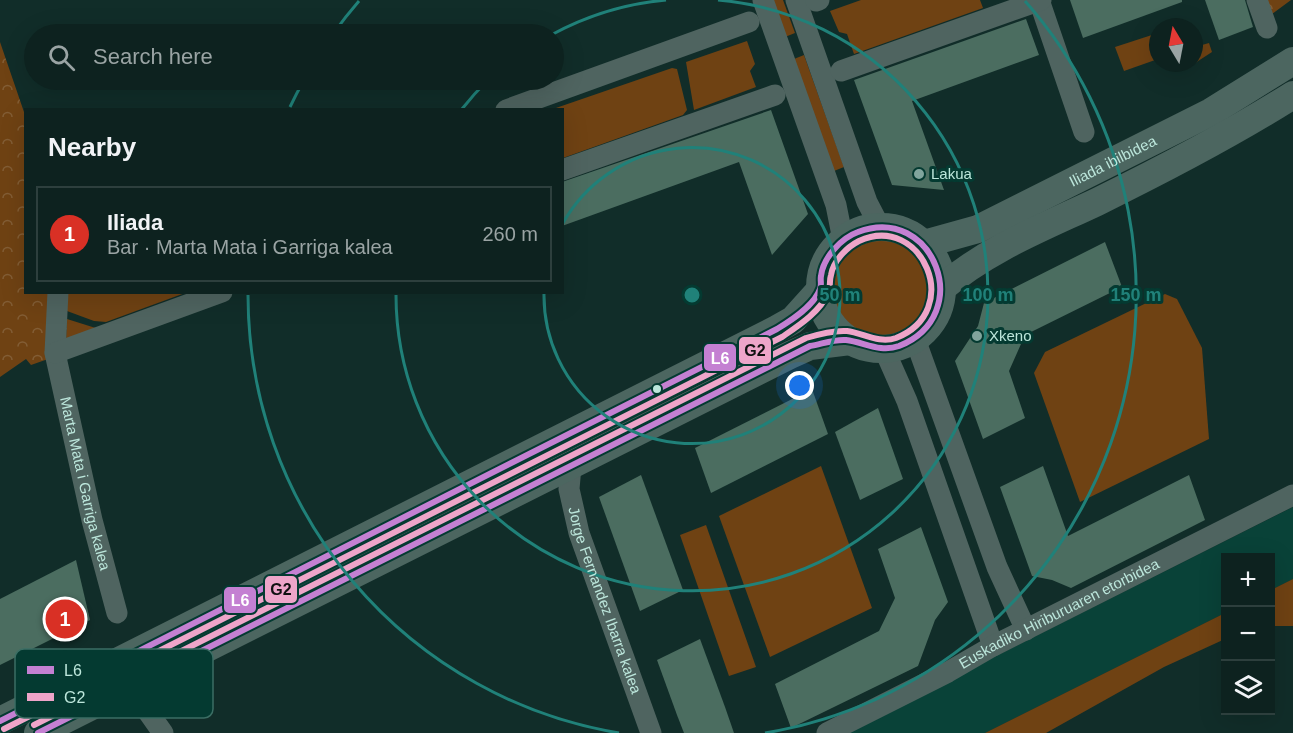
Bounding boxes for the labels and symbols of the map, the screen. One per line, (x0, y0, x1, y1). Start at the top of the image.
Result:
north arrow (1149, 18, 1203, 72)
street label: Iliada ibilbidea (1066, 132, 1160, 190)
place label: Lakua (931, 165, 973, 182)
marker: Lakua (912, 167, 926, 181)
centre of rings (682, 285, 702, 305)
text: 50 m (819, 285, 861, 305)
text: 100 m (962, 285, 1014, 305)
text: 150 m (1110, 285, 1162, 305)
place label: Xkeno (989, 327, 1032, 344)
marker: Xkeno (970, 329, 984, 343)
line badge: G2 (738, 336, 772, 365)
text: G2 (744, 342, 766, 359)
line badge: L6 (703, 343, 737, 372)
text: L6 (711, 350, 729, 367)
your location (785, 371, 814, 400)
unlabelled marker (651, 383, 663, 395)
street label: Marta Mata i Garriga kalea (57, 395, 114, 573)
street label: Jorge Fernandez Ibarra kalea (565, 505, 645, 696)
street label: Euskadiko Hiriburuaren etorbidea (956, 555, 1162, 672)
line badge: G2 (264, 575, 298, 604)
text: G2 (270, 581, 292, 598)
line badge: L6 (223, 586, 257, 614)
text: L6 (231, 592, 249, 609)
pin: 1 (46, 596, 84, 642)
legend (15, 649, 213, 718)
text: L6 (64, 662, 82, 679)
text: G2 (64, 689, 85, 706)

